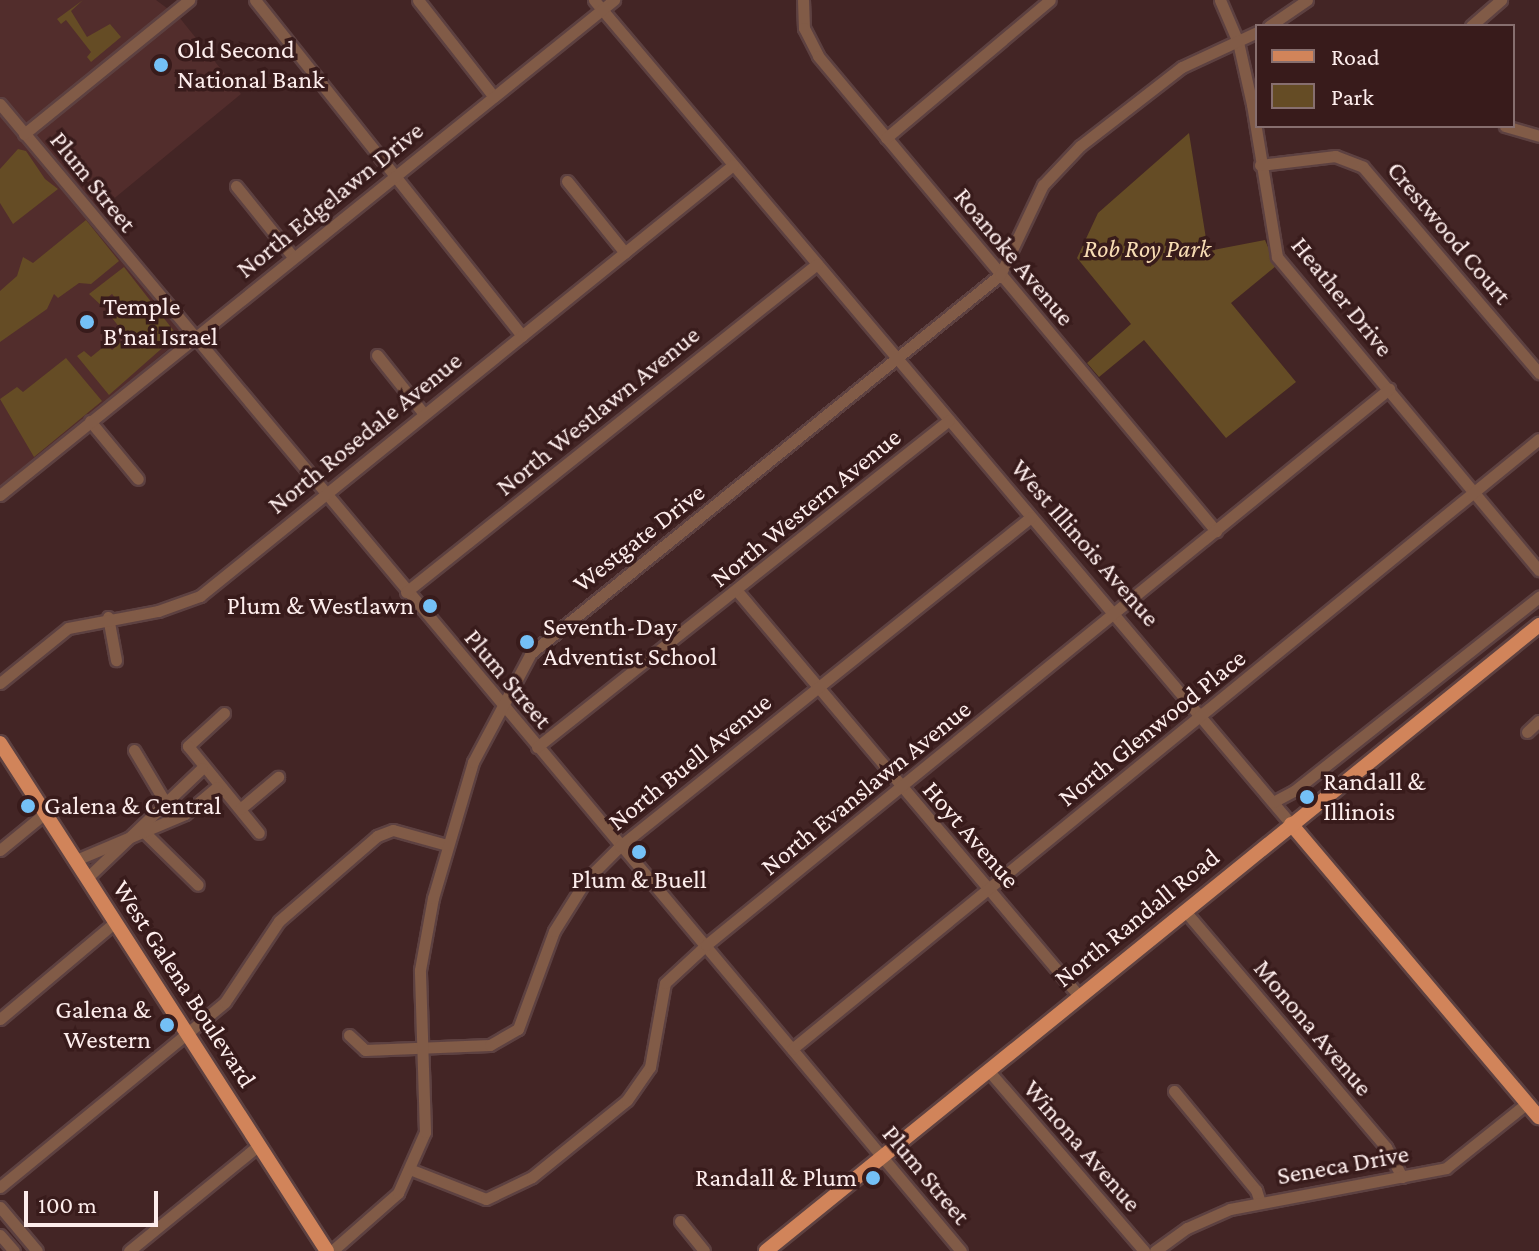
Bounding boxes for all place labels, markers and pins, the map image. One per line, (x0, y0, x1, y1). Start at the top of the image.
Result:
place label: Old Second National Bank (177, 34, 325, 96)
marker: Old Second National Bank (152, 56, 170, 74)
place label: Temple B'nai Israel (103, 291, 218, 352)
marker: Temple B'nai Israel (78, 313, 96, 331)
place label: Plum & Westlawn (227, 590, 414, 622)
marker: Plum & Westlawn (421, 597, 439, 615)
place label: Seventh-Day Adventist School (543, 611, 717, 672)
marker: Seventh-Day Adventist School (518, 633, 536, 651)
place label: Randall & Illinois (1323, 766, 1426, 828)
marker: Randall & Illinois (1298, 788, 1316, 806)
place label: Galena & Central (44, 790, 221, 822)
marker: Galena & Central (19, 797, 37, 815)
marker: Plum & Buell (630, 843, 648, 861)
place label: Plum & Buell (571, 864, 707, 896)
place label: Galena & Western (55, 994, 151, 1056)
marker: Galena & Western (158, 1016, 176, 1034)
place label: Randall & Plum (695, 1162, 857, 1194)
marker: Randall & Plum (864, 1169, 882, 1187)

